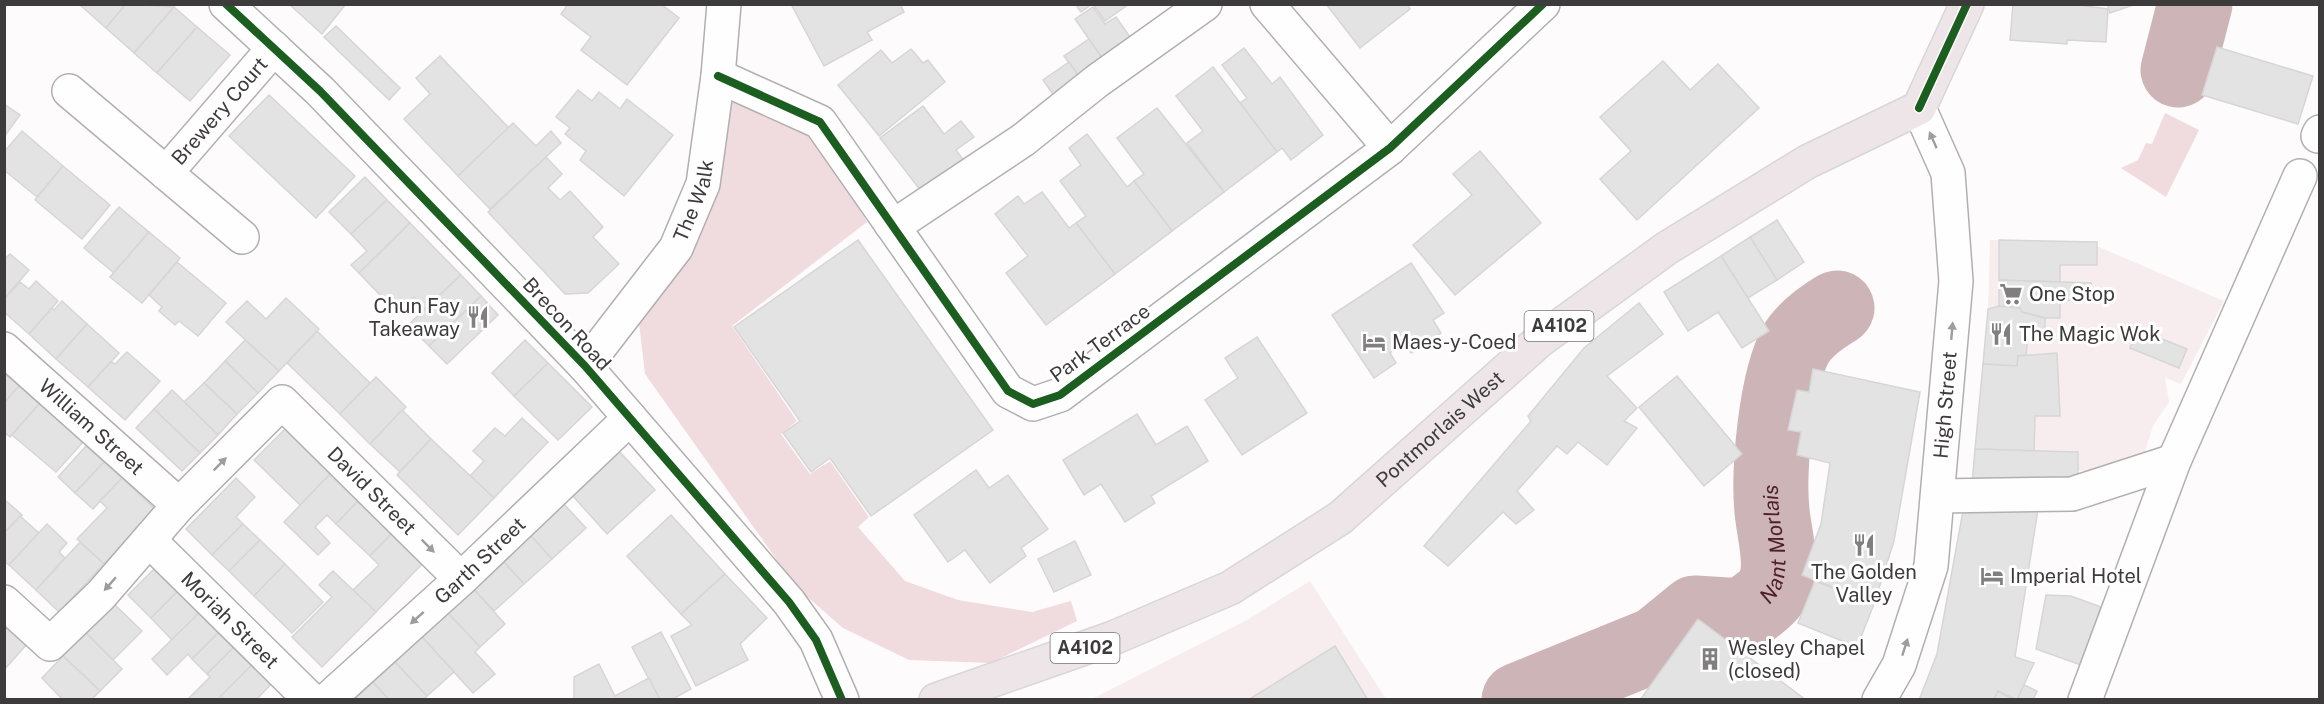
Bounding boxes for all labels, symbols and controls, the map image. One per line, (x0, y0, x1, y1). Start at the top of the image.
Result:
street label: Brewery Court (166, 52, 273, 170)
one-way arrow (1929, 131, 1938, 148)
street label: The Walk (668, 158, 718, 245)
street label: Brecon Road (518, 273, 616, 375)
supermarket icon: One Stop (1998, 281, 2024, 307)
place label: One Stop (2029, 282, 2115, 306)
place label: Chun Fay Takeaway (369, 294, 460, 341)
street label: Park Terrace (1045, 299, 1155, 387)
restaurant icon: Chun Fay Takeaway (465, 304, 491, 330)
road number: A4102 (1524, 311, 1594, 341)
restaurant icon: The Magic Wok (1988, 321, 2014, 347)
one-way arrow (1947, 322, 1957, 341)
place label: The Magic Wok (2019, 322, 2160, 346)
hotel icon: Maes-y-Coed (1361, 329, 1387, 355)
place label: Maes-y-Coed (1392, 330, 1517, 354)
street label: High Street (1928, 350, 1962, 460)
street label: Pontmorlais West (1371, 366, 1509, 492)
street label: William Street (34, 374, 149, 480)
street label: David Street (322, 442, 421, 540)
one-way arrow (213, 457, 227, 471)
water label: Nant Morlais (1754, 485, 1790, 608)
street label: Garth Street (430, 512, 530, 609)
restaurant icon: The Golden Valley (1851, 532, 1877, 558)
one-way arrow (421, 539, 436, 553)
place label: The Golden Valley (1811, 560, 1917, 607)
hotel icon: Imperial Hotel (1979, 563, 2005, 589)
place label: Imperial Hotel (2010, 564, 2142, 588)
street label: Moriah Street (176, 567, 284, 673)
one-way arrow (104, 576, 117, 592)
one-way arrow (410, 611, 425, 625)
road number: A4102 (1050, 633, 1120, 663)
place label: Wesley Chapel (closed) (1728, 636, 1865, 683)
one-way arrow (1900, 638, 1910, 656)
building icon: Wesley Chapel (closed) (1697, 646, 1723, 672)

